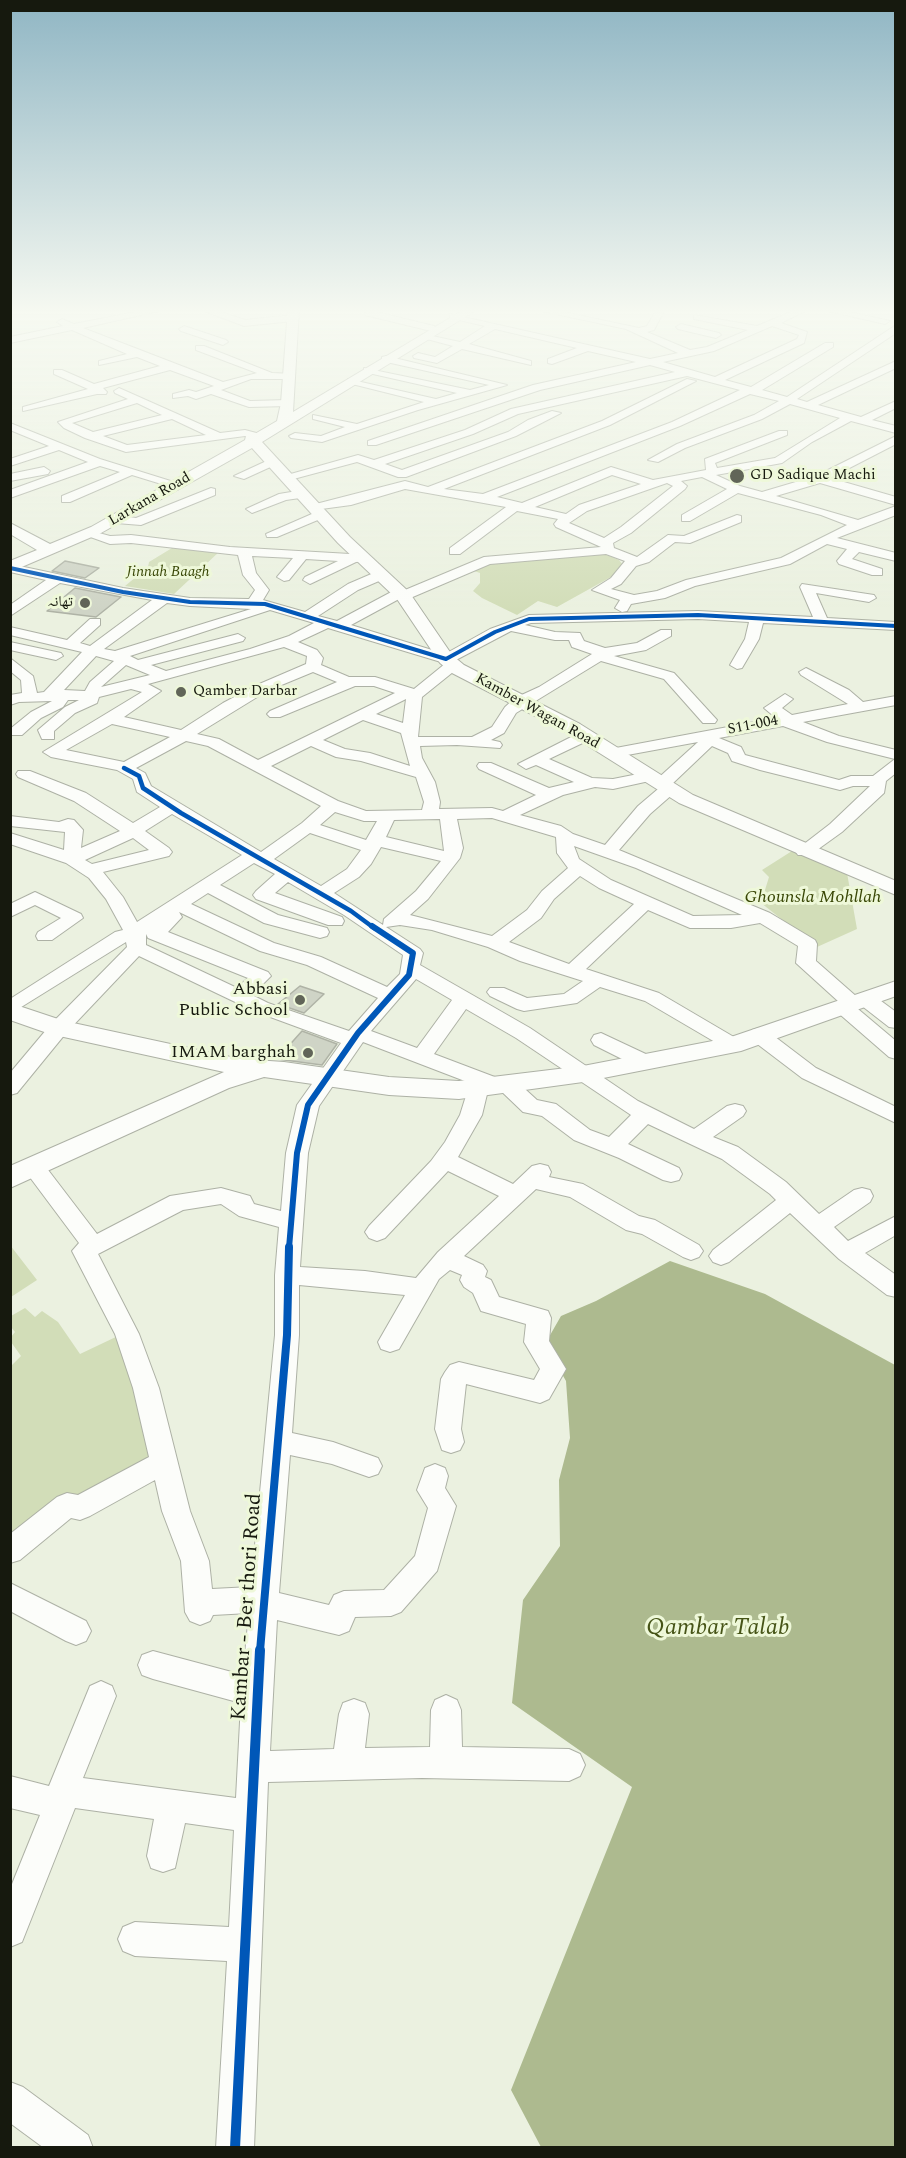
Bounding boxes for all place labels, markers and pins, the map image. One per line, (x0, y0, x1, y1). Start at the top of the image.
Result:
marker: GD Sadique Machi (728, 467, 746, 485)
place label: GD Sadique Machi (750, 467, 876, 485)
place label: تھانہ (47, 594, 73, 612)
marker: تھانہ (78, 596, 92, 610)
place label: Qamber Darbar (193, 683, 297, 701)
marker: Qamber Darbar (174, 685, 188, 699)
place label: Abbasi Public School (178, 979, 288, 1022)
marker: Abbasi Public School (293, 993, 307, 1007)
place label: IMAM barghah (171, 1042, 296, 1064)
marker: IMAM barghah (301, 1046, 315, 1060)

